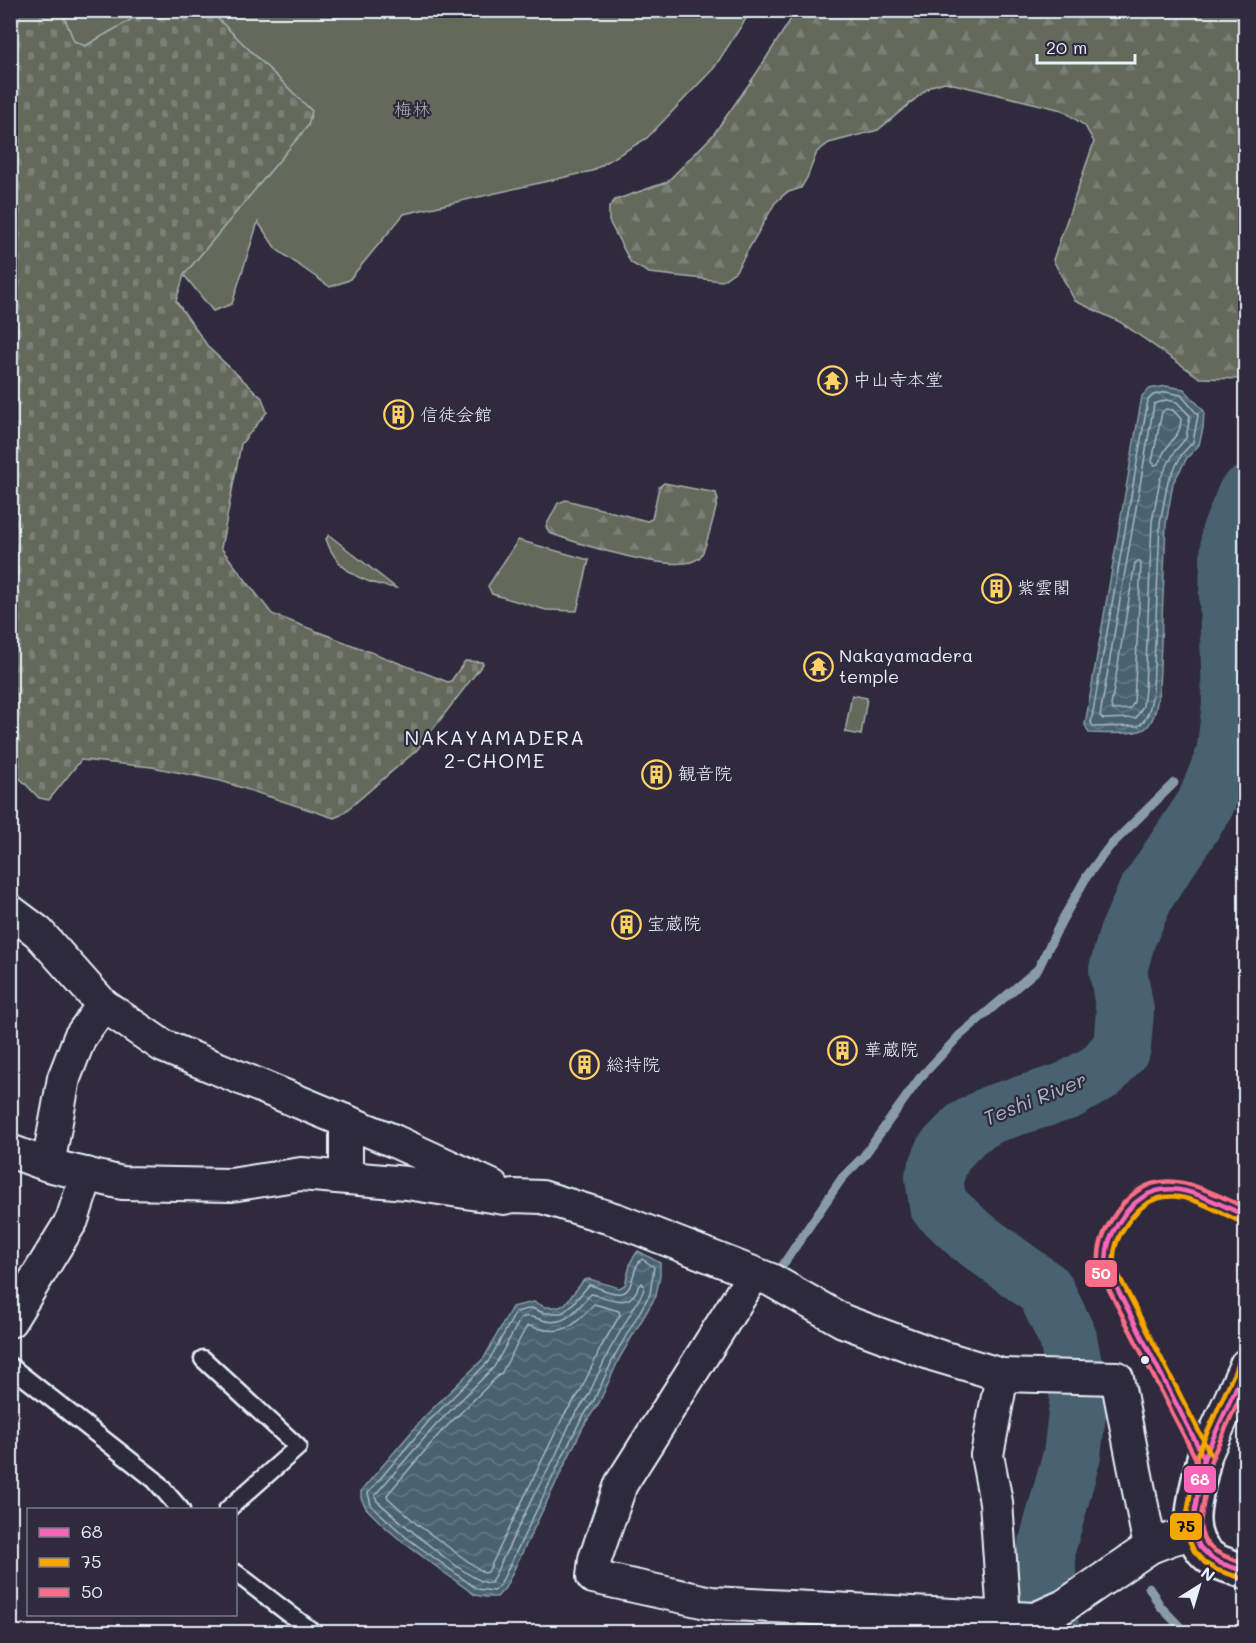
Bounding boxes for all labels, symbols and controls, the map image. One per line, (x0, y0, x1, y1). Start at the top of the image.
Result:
scale bar (1037, 27, 1134, 65)
text: 20 m (1046, 35, 1087, 59)
park label: 梅林 (394, 97, 430, 121)
temple icon: 中山寺本堂 (816, 364, 848, 396)
place label: 中山寺本堂 (853, 367, 943, 391)
building icon: 信徒会館 (383, 399, 415, 431)
place label: 信徒会館 (420, 402, 492, 426)
building icon: 紫雲閣 (980, 572, 1012, 604)
place label: 紫雲閣 (1017, 575, 1071, 599)
place label: Nakayamadera temple (839, 643, 973, 688)
temple icon: Nakayamadera temple (802, 650, 834, 682)
district label: NAKAYAMADERA 2-CHOME (404, 724, 586, 773)
building icon: 観音院 (641, 758, 673, 790)
place label: 観音院 (678, 761, 732, 785)
building icon: 宝蔵院 (610, 908, 642, 940)
place label: 宝蔵院 (647, 911, 701, 935)
building icon: 華蔵院 (827, 1034, 859, 1066)
place label: 華蔵院 (864, 1037, 918, 1061)
building icon: 総持院 (569, 1049, 601, 1081)
place label: 総持院 (606, 1052, 660, 1076)
water label: Teshi River (979, 1066, 1090, 1131)
line badge: 50 (1084, 1259, 1118, 1288)
text: 50 (1091, 1262, 1111, 1283)
unlabelled marker (1139, 1354, 1151, 1366)
line badge: 68 (1183, 1465, 1217, 1494)
text: 68 (1190, 1468, 1210, 1489)
legend (27, 1508, 237, 1616)
line badge: 75 (1169, 1512, 1203, 1541)
text: 75 (1177, 1515, 1195, 1536)
text: 68 (81, 1519, 103, 1543)
text: 75 (81, 1549, 102, 1573)
north arrow (1169, 1556, 1229, 1616)
text: N (1197, 1562, 1220, 1586)
text: 50 (81, 1579, 103, 1603)

